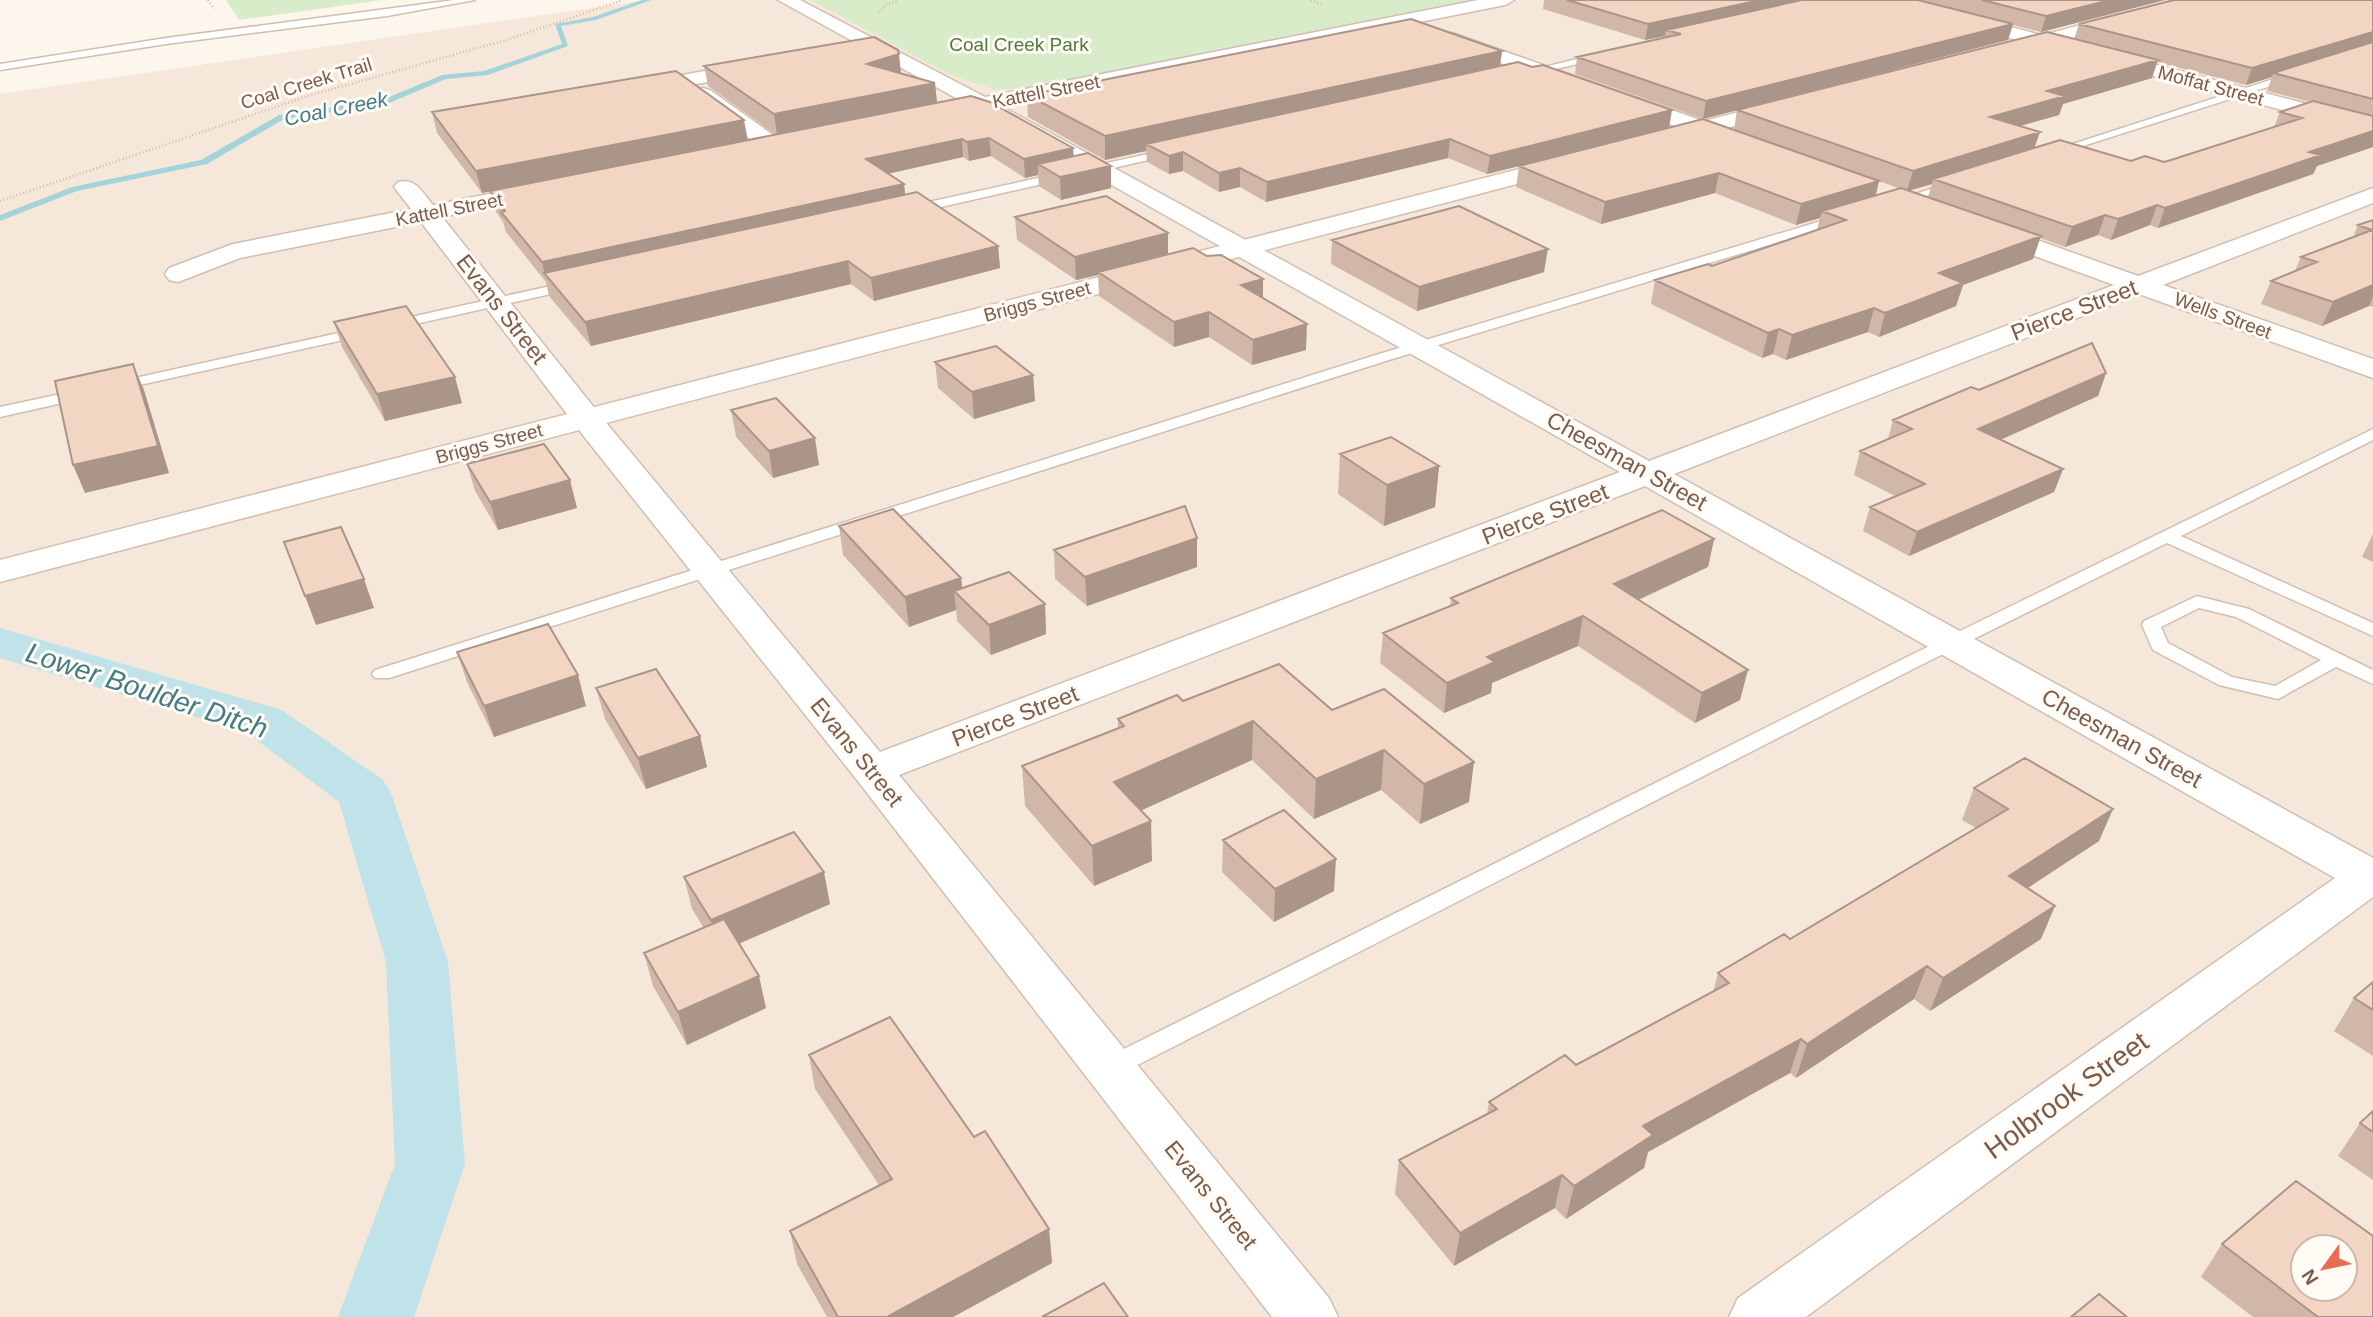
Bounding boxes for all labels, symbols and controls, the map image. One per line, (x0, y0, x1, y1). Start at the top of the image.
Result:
park label: Coal Creek Park (949, 34, 1089, 55)
street label: Coal Creek Trail (237, 52, 375, 114)
street label: Moffat Street (2156, 61, 2267, 110)
street label: Kattell Street (991, 71, 1102, 112)
water label: Coal Creek (282, 87, 390, 131)
street label: Kattell Street (394, 189, 505, 230)
street label: Evans Street (451, 249, 553, 369)
street label: Pierce Street (2007, 274, 2141, 346)
street label: Briggs Street (981, 277, 1094, 326)
street label: Wells Street (2171, 288, 2275, 343)
street label: Cheesman Street (1542, 406, 1712, 516)
street label: Briggs Street (433, 419, 546, 468)
street label: Pierce Street (1478, 478, 1612, 550)
water label: Lower Boulder Ditch (22, 637, 272, 744)
street label: Pierce Street (948, 680, 1082, 752)
street label: Cheesman Street (2037, 683, 2207, 793)
street label: Evans Street (805, 693, 909, 812)
street label: Holbrook Street (1978, 1026, 2154, 1165)
street label: Evans Street (1159, 1136, 1263, 1255)
north arrow (2289, 1233, 2359, 1303)
text: N (2298, 1266, 2323, 1288)

